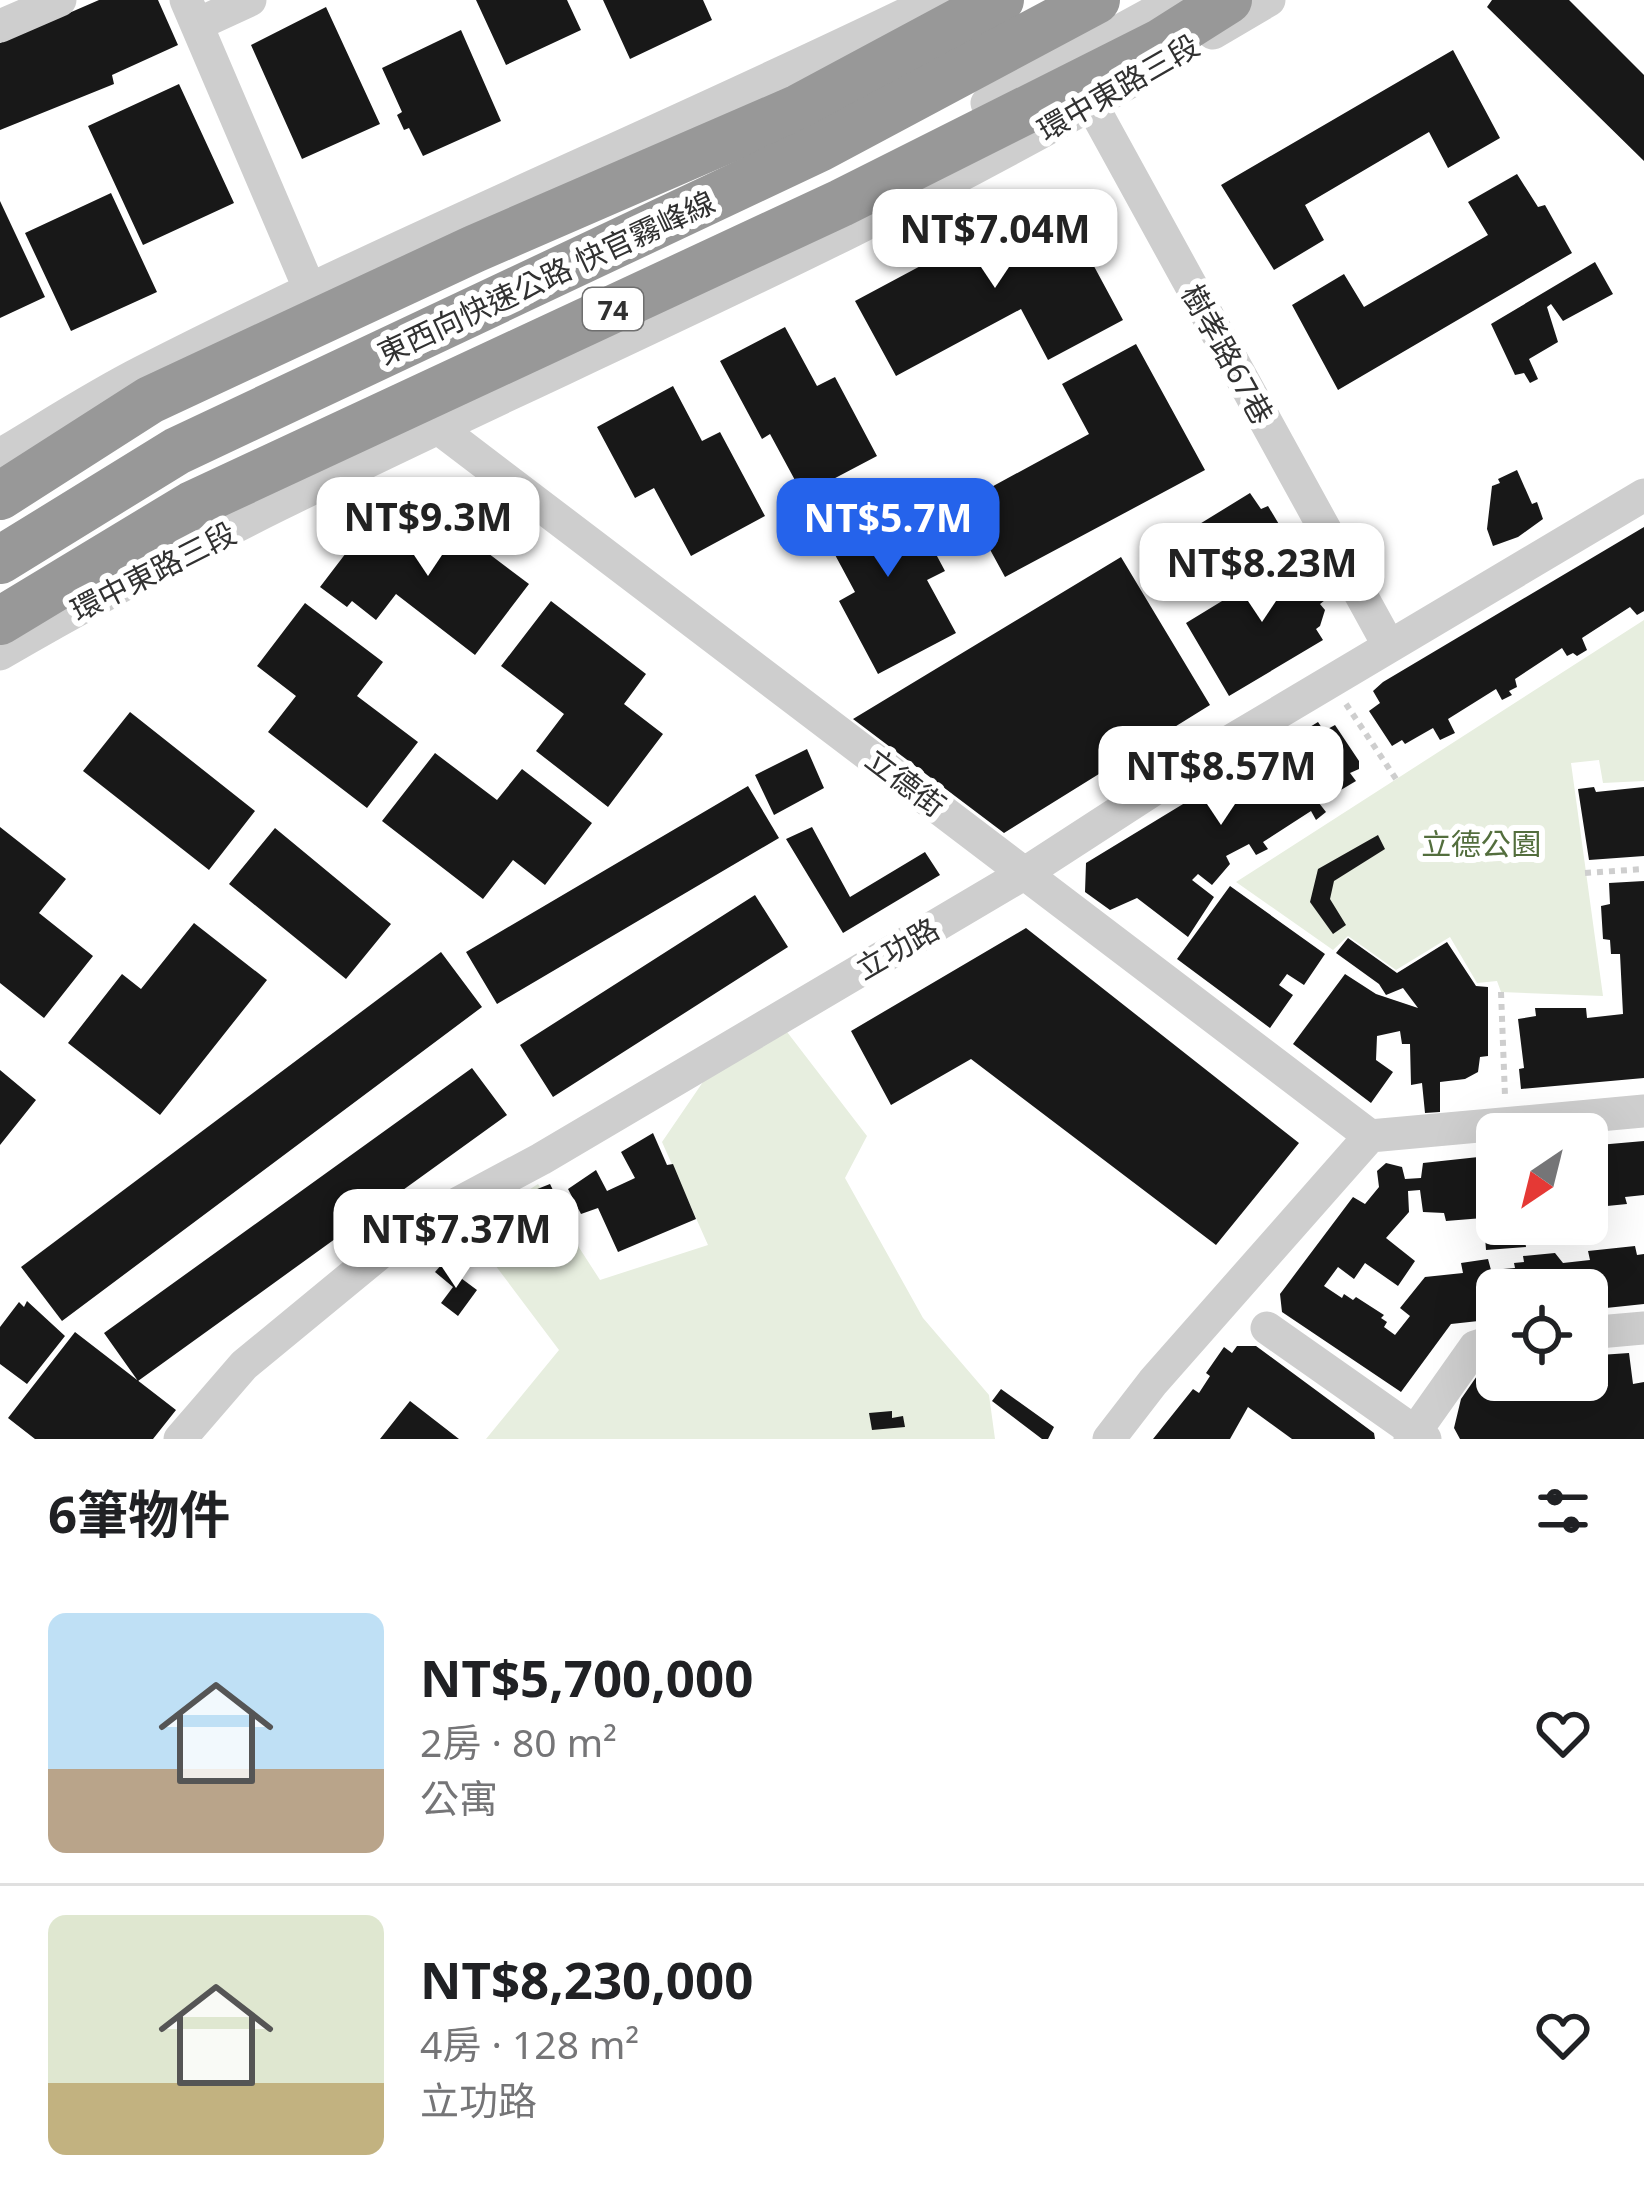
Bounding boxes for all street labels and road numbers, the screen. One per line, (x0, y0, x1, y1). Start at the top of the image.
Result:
street label: 環中東路三段 (1030, 24, 1206, 150)
street label: 東西向快速公路 快官霧峰線 (371, 181, 721, 373)
street label: 樹孝路67巷 (1173, 277, 1283, 431)
road number: 74 (583, 288, 643, 330)
street label: 環中東路三段 (64, 512, 242, 630)
street label: 立德街 (858, 739, 954, 825)
street label: 立功路 (848, 908, 946, 988)

